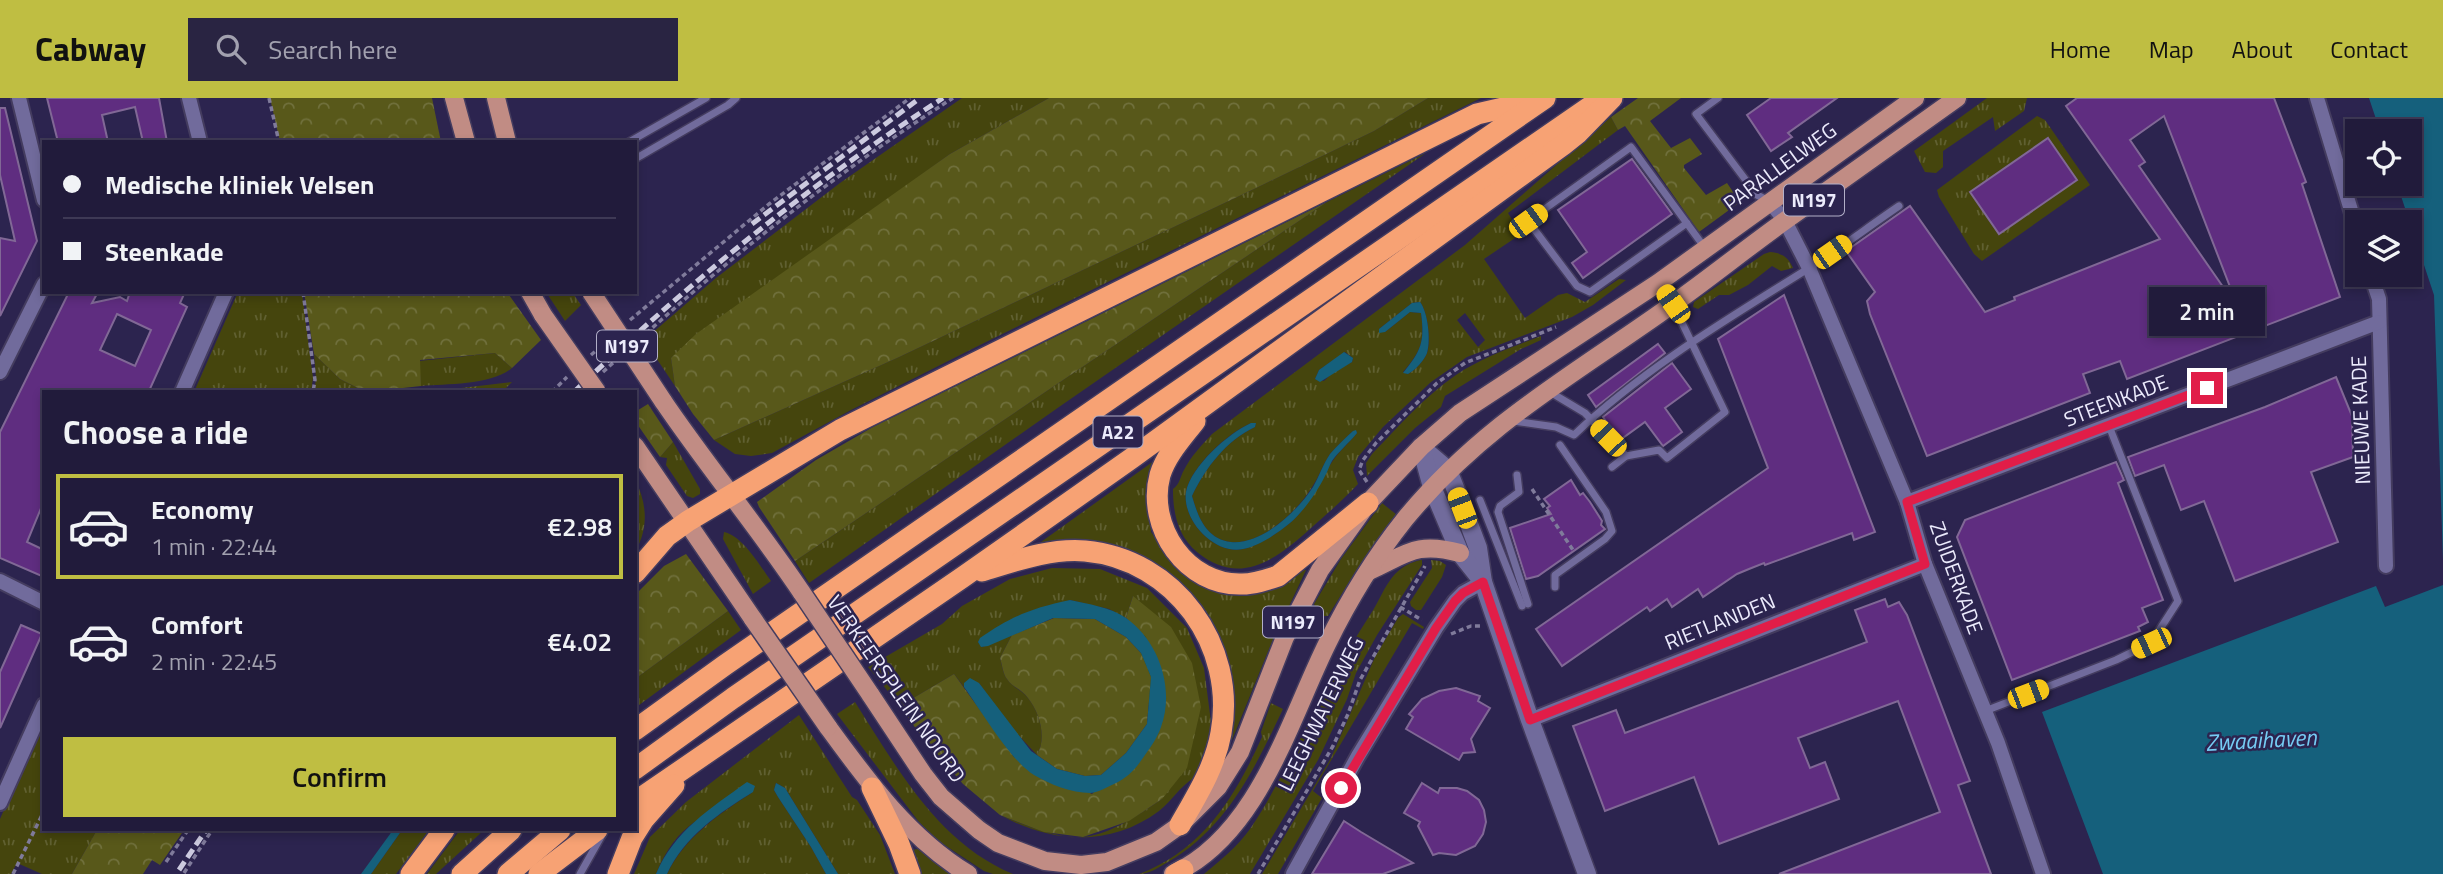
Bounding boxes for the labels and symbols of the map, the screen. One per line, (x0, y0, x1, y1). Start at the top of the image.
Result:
street label: PARALLELWEG (1716, 114, 1843, 218)
road number: N197 (1784, 184, 1844, 216)
car (1505, 200, 1552, 242)
car (1809, 231, 1856, 273)
car (1653, 281, 1694, 327)
callout: 2 min (2149, 286, 2265, 336)
road number: N197 (597, 330, 657, 362)
street label: NIEUWE KADE (2342, 355, 2378, 485)
street label: STEENKADE (2059, 366, 2172, 435)
route end (2191, 372, 2223, 404)
road number: A22 (1094, 416, 1142, 448)
car (1586, 416, 1631, 460)
car (1445, 485, 1480, 531)
street label: ZUIDERKADE (1922, 517, 1992, 638)
street label: RIETLANDEN (1659, 584, 1780, 658)
street label: VERKEERSPLEIN NOORD (820, 588, 974, 789)
road number: N197 (1263, 607, 1323, 638)
car (2128, 625, 2175, 661)
street label: LEEGHWATERWEG (1269, 631, 1371, 796)
car (2005, 677, 2052, 711)
water label: Zwaaihaven (2205, 719, 2318, 760)
route start (1325, 772, 1357, 804)

